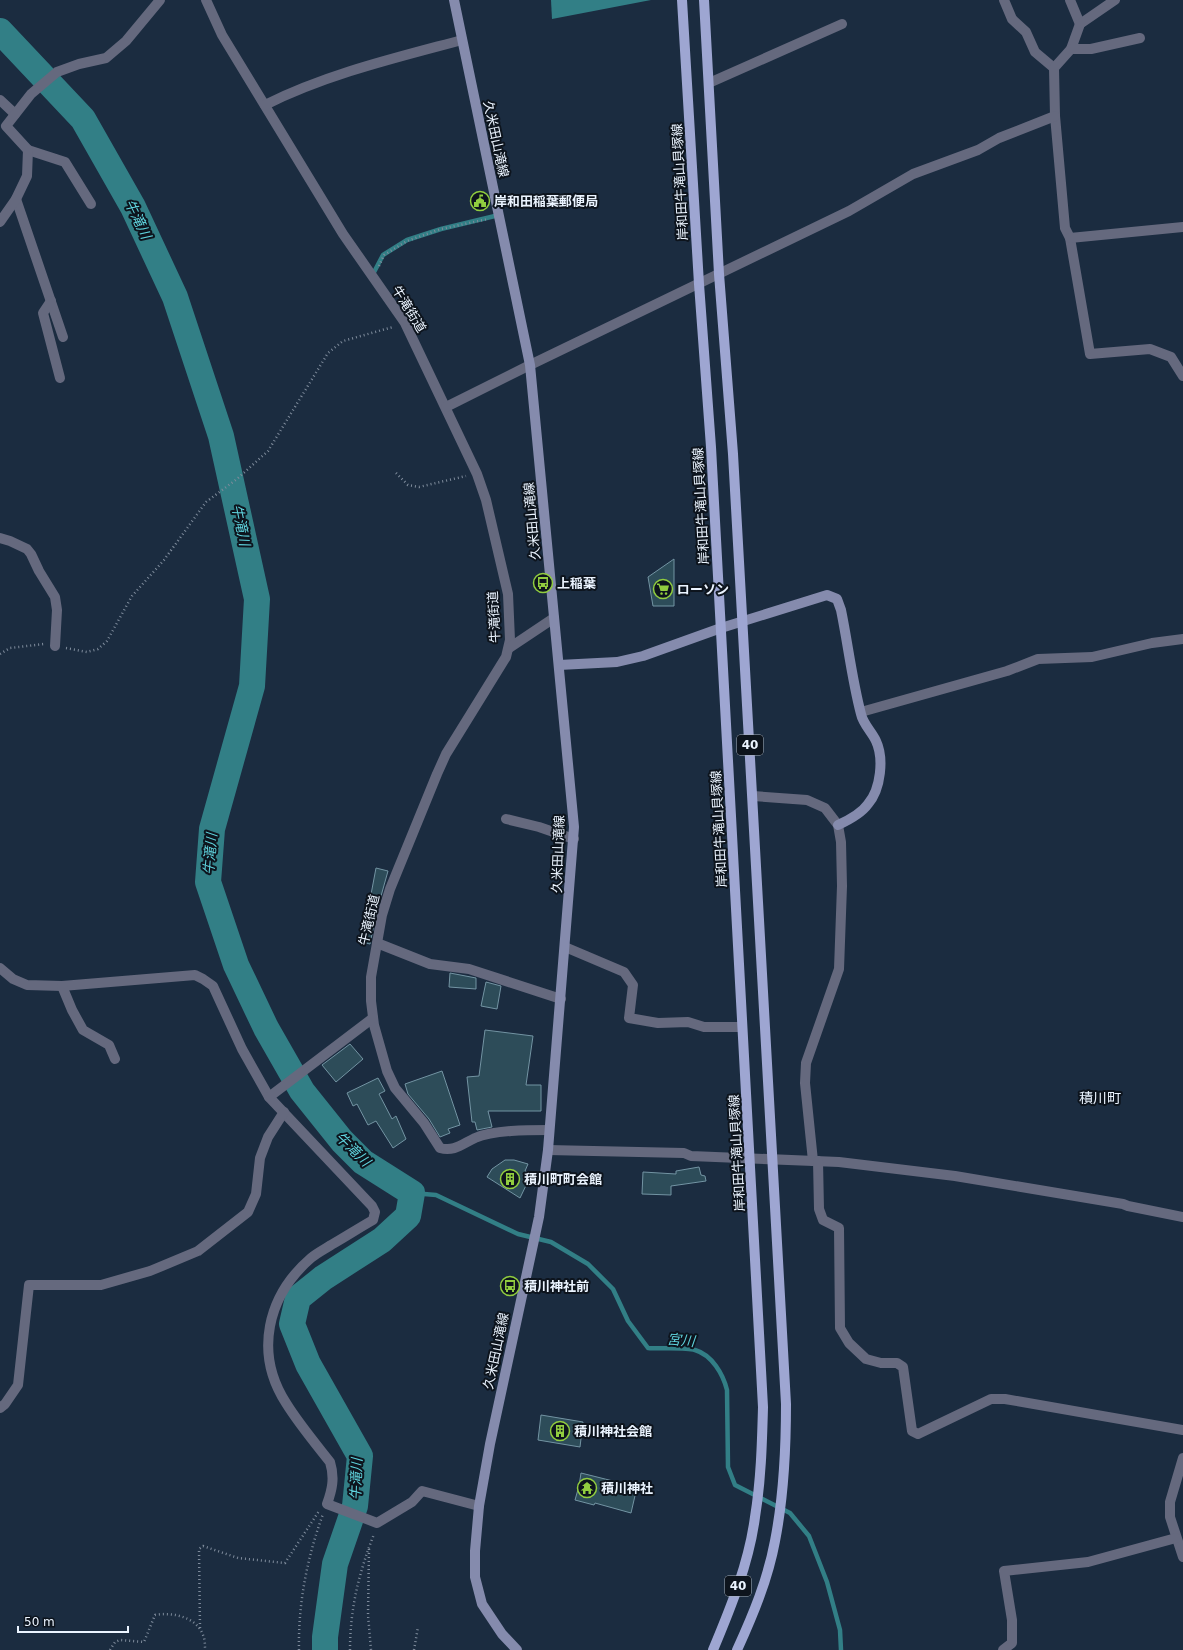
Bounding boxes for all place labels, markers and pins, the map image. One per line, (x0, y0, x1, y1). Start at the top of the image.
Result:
public building icon: 岸和田稲葉郵便局 (469, 190, 491, 212)
place label: 岸和田稲葉郵便局 (494, 194, 598, 209)
bus stop icon: 上稲葉 (532, 572, 554, 594)
place label: 上稲葉 (557, 576, 596, 591)
supermarket icon: ローソン (652, 578, 674, 600)
place label: ローソン (677, 582, 729, 597)
building icon: 積川町町会館 (499, 1168, 521, 1190)
place label: 積川町町会館 (524, 1172, 602, 1187)
bus stop icon: 積川神社前 (499, 1275, 521, 1297)
place label: 積川神社前 (524, 1279, 589, 1294)
building icon: 積川神社会館 (549, 1420, 571, 1442)
place label: 積川神社会館 (574, 1424, 652, 1439)
temple icon: 積川神社 (576, 1477, 598, 1499)
place label: 積川神社 (601, 1481, 653, 1496)

